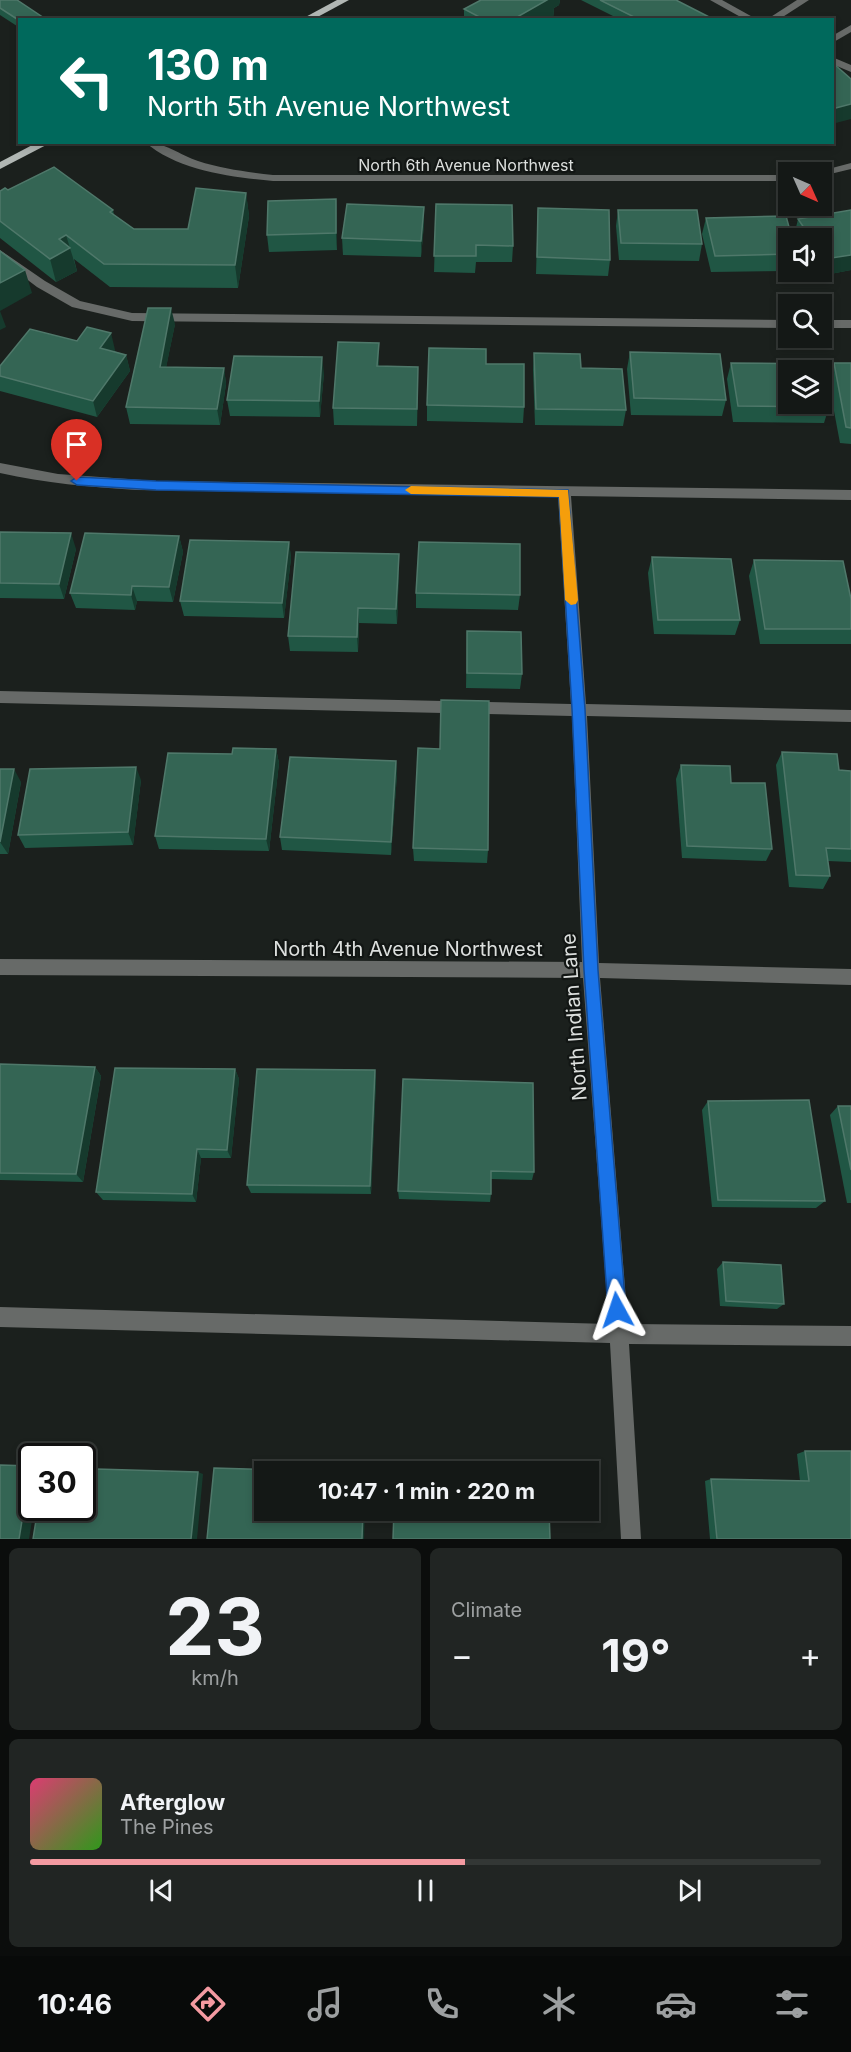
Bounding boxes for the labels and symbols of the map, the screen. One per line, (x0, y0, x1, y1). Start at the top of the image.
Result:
street label: North 6th Avenue Northwest (358, 155, 574, 175)
north arrow (778, 162, 832, 216)
pin (51, 419, 102, 481)
street label: North Indian Lane (556, 932, 592, 1102)
street label: North 4th Avenue Northwest (273, 937, 543, 961)
position arrow (585, 1278, 649, 1342)
speed limit sign: 30 (18, 1443, 96, 1521)

